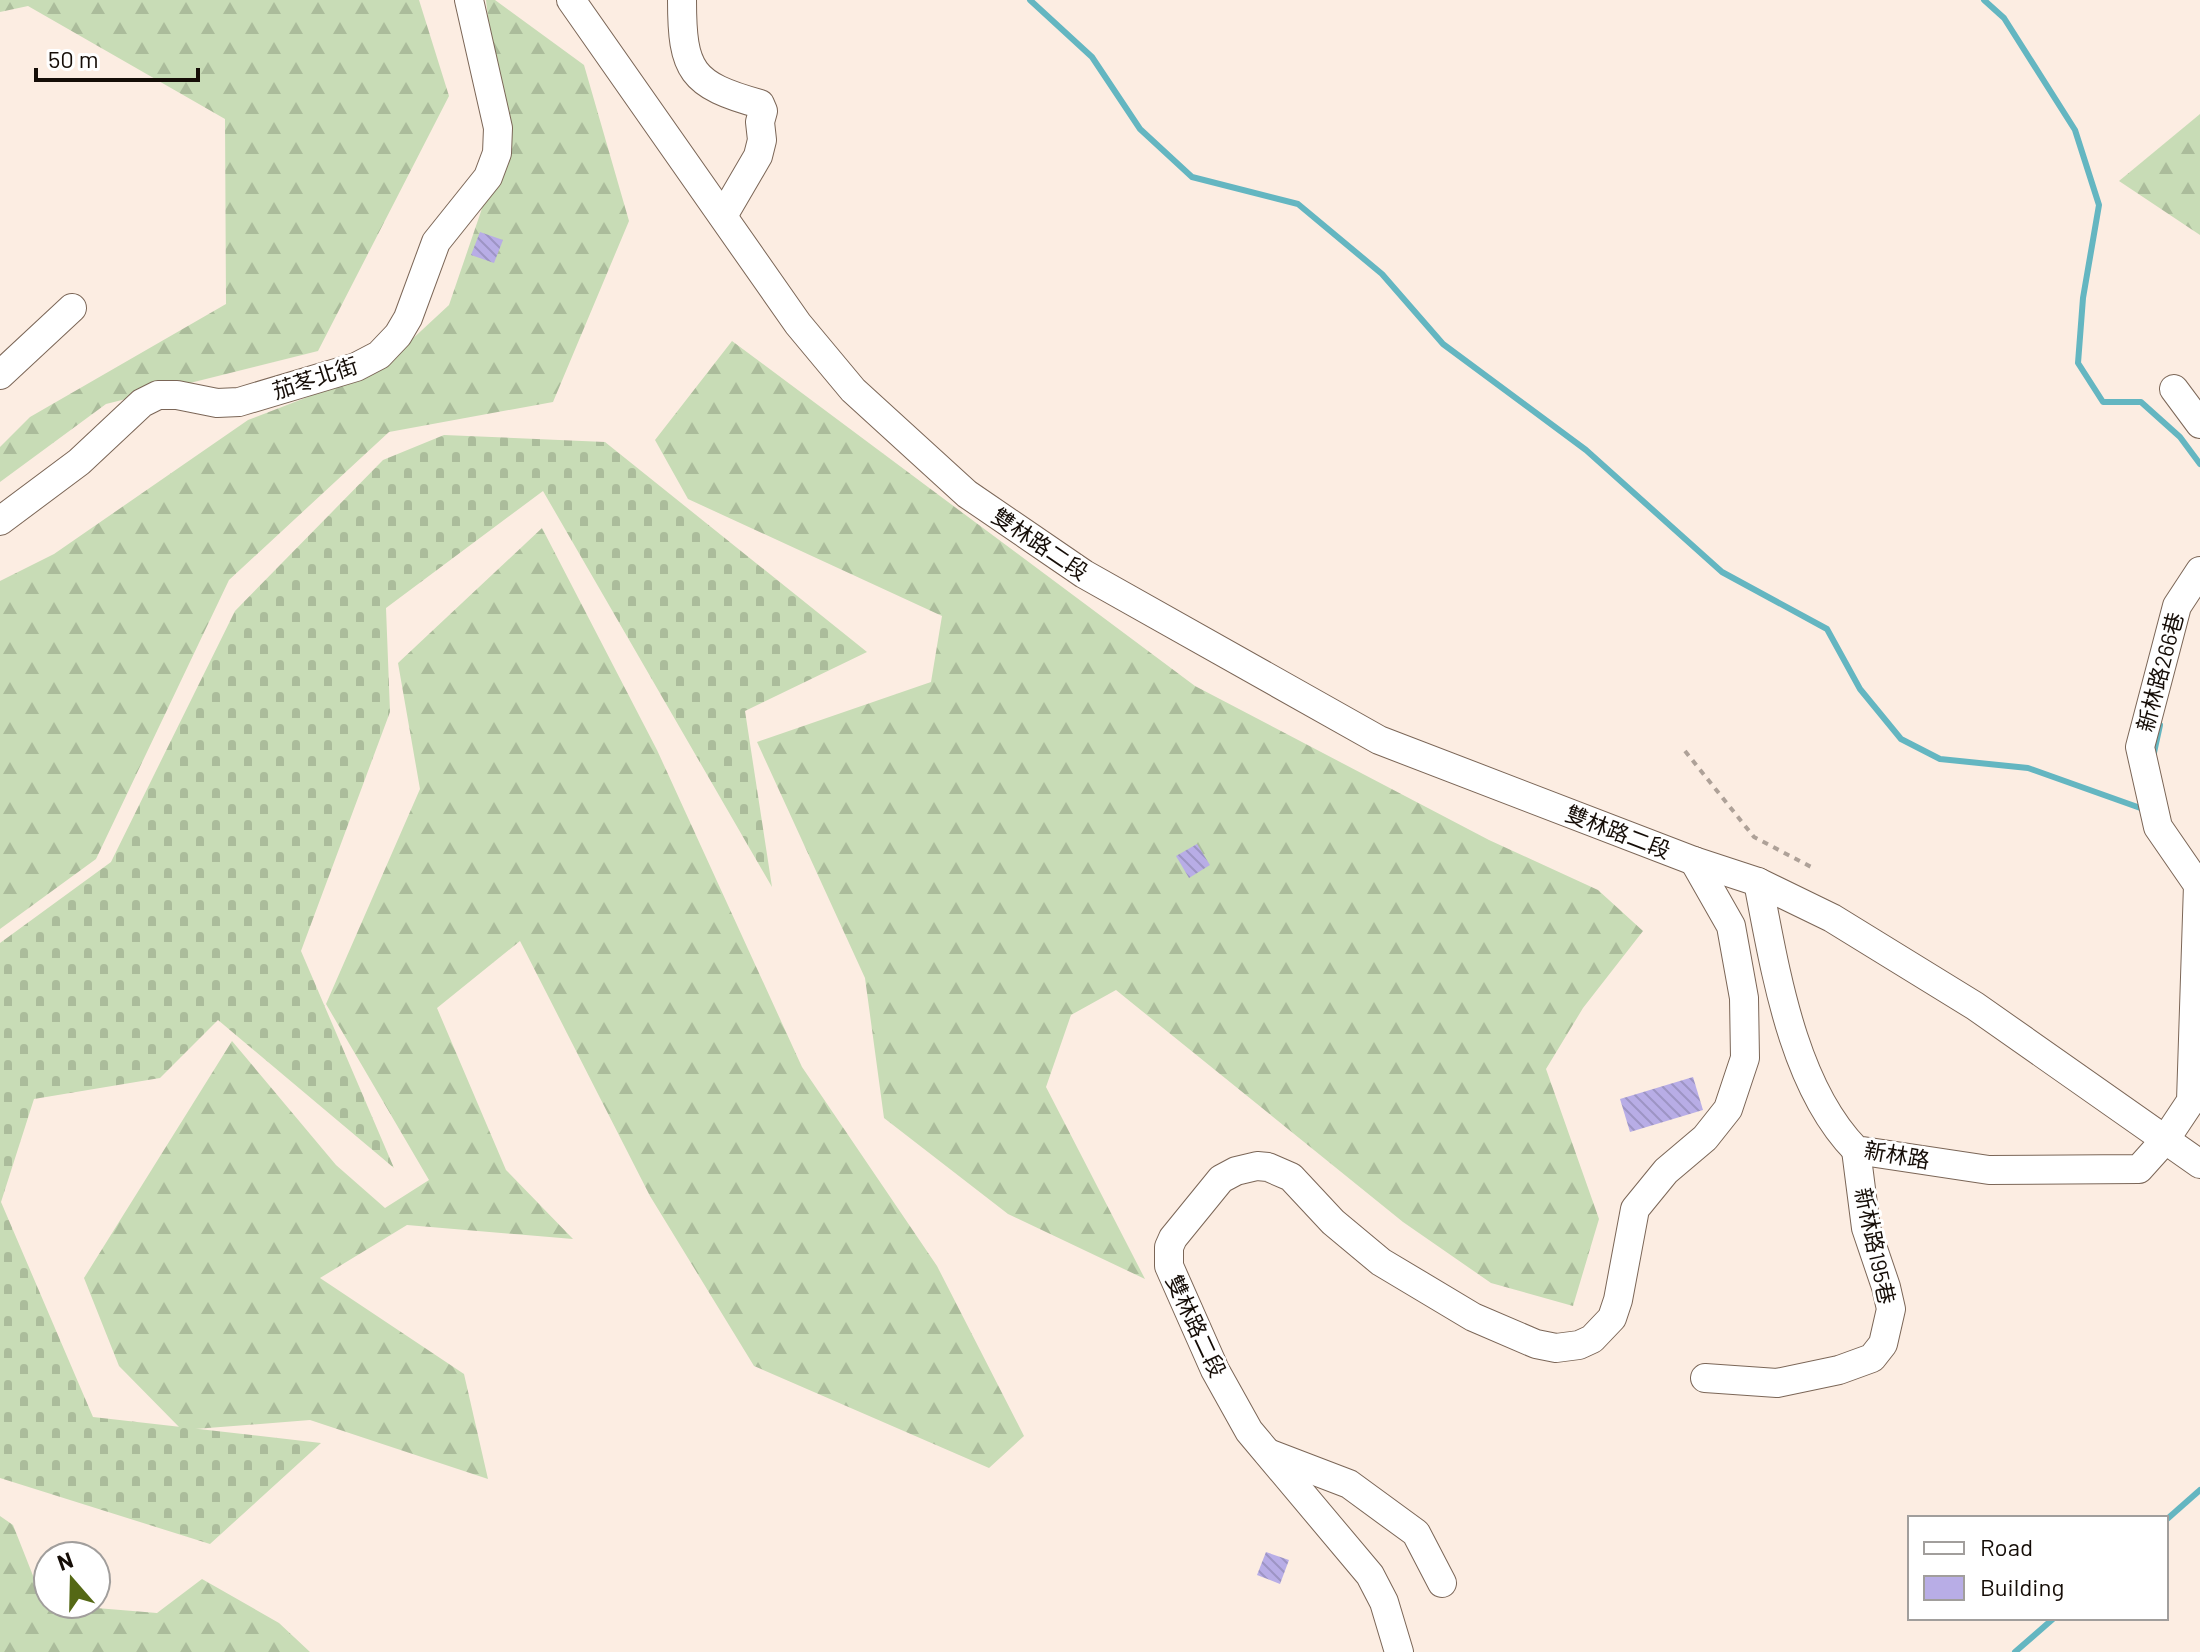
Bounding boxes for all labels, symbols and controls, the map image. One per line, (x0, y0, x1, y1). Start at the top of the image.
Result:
scale bar (36, 32, 198, 82)
text: 50 m (48, 44, 99, 73)
street label: 茄苳北街 (269, 351, 361, 403)
street label: 雙林路二段 (988, 502, 1093, 585)
street label: 新林路266巷 (2131, 609, 2187, 734)
street label: 雙林路二段 (1562, 799, 1674, 863)
street label: 新林路 (1862, 1135, 1932, 1173)
street label: 新林路195巷 (1851, 1185, 1901, 1306)
street label: 雙林路二段 (1162, 1270, 1232, 1381)
legend (1908, 1516, 2168, 1620)
text: Road (1980, 1532, 2033, 1561)
north arrow (32, 1540, 112, 1620)
text: N (53, 1546, 76, 1575)
text: Building (1980, 1572, 2064, 1601)

